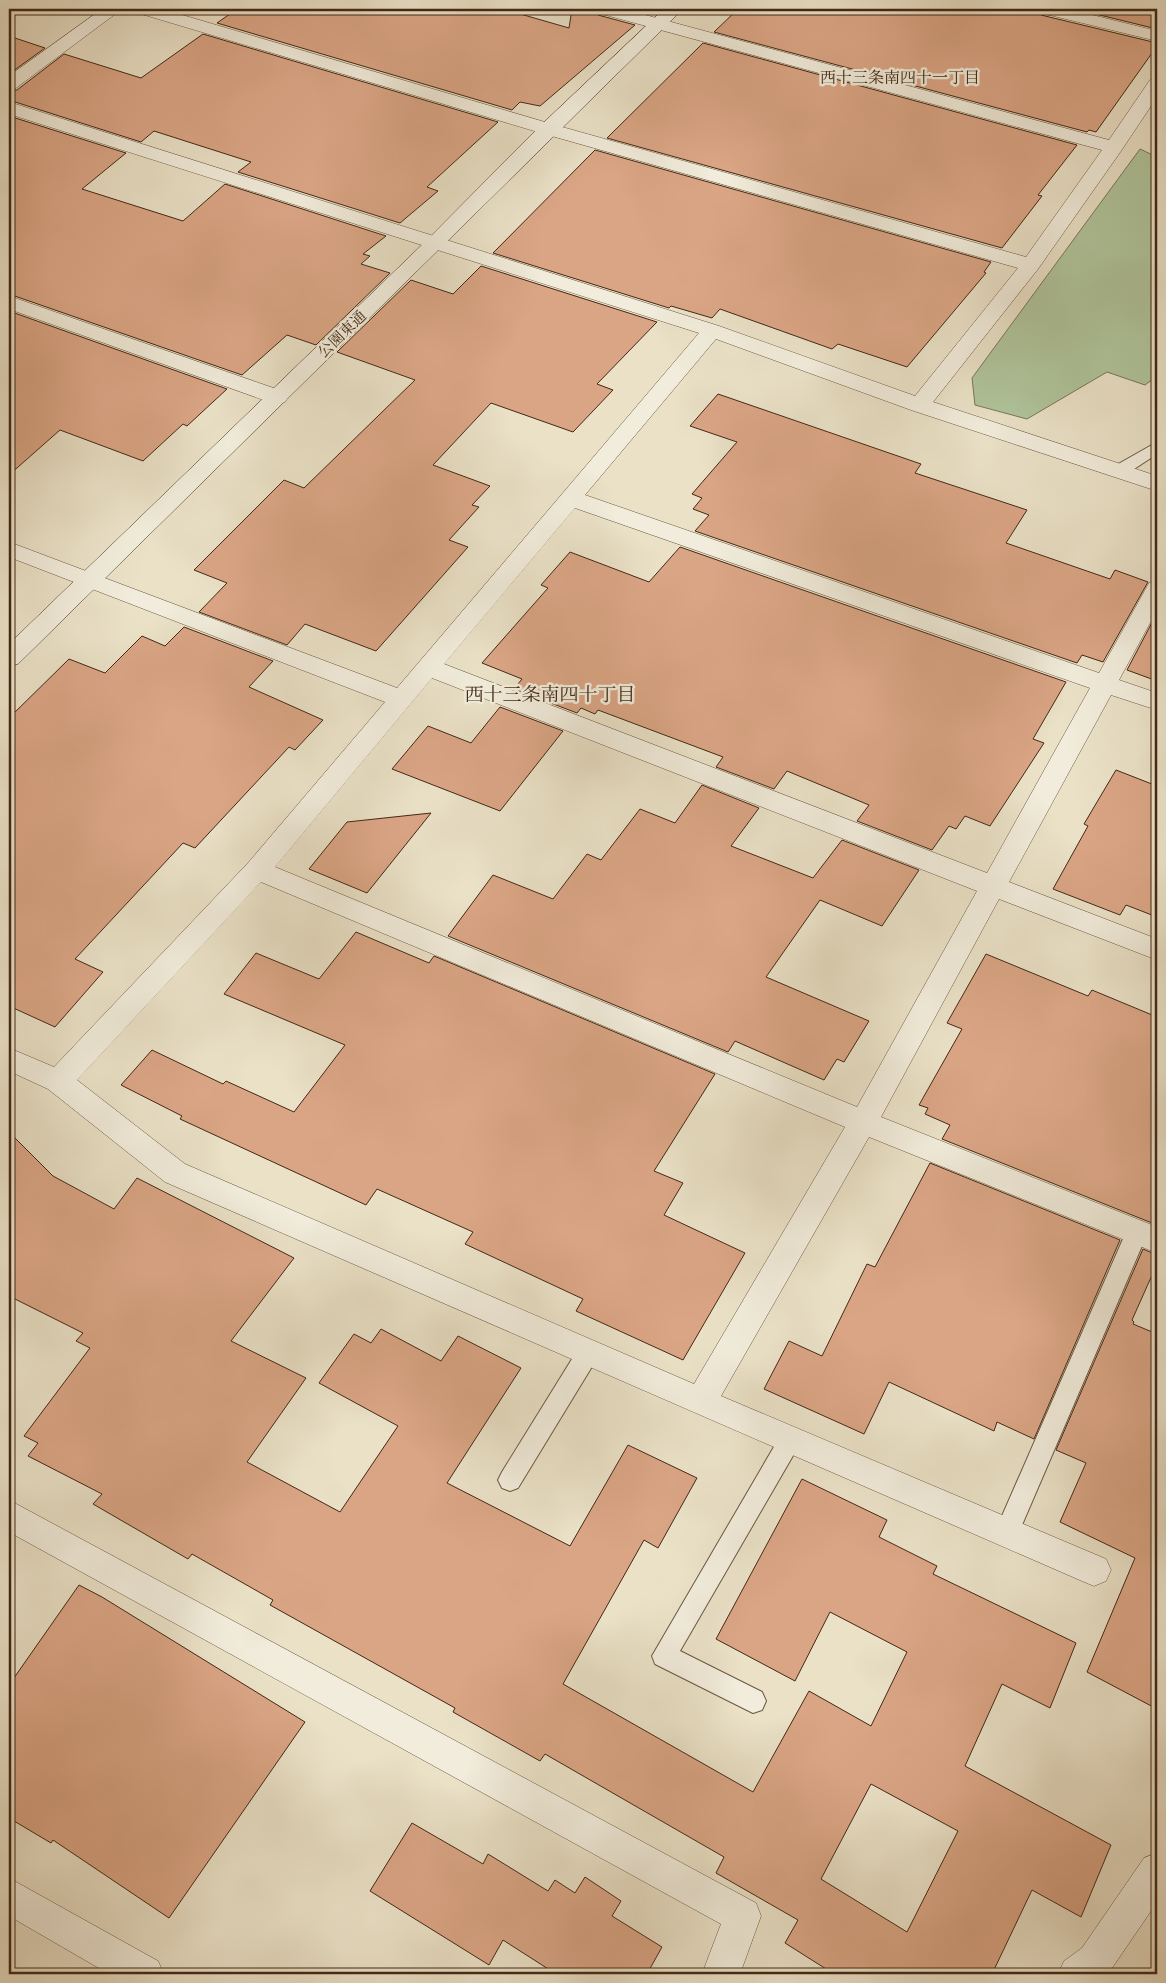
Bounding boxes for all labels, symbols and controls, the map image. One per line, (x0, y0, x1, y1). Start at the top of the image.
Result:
district label: 西十三条南四十一丁目 (820, 68, 980, 88)
street label: 公園東通 (314, 307, 371, 362)
district label: 西十三条南四十丁目 (464, 683, 636, 707)

